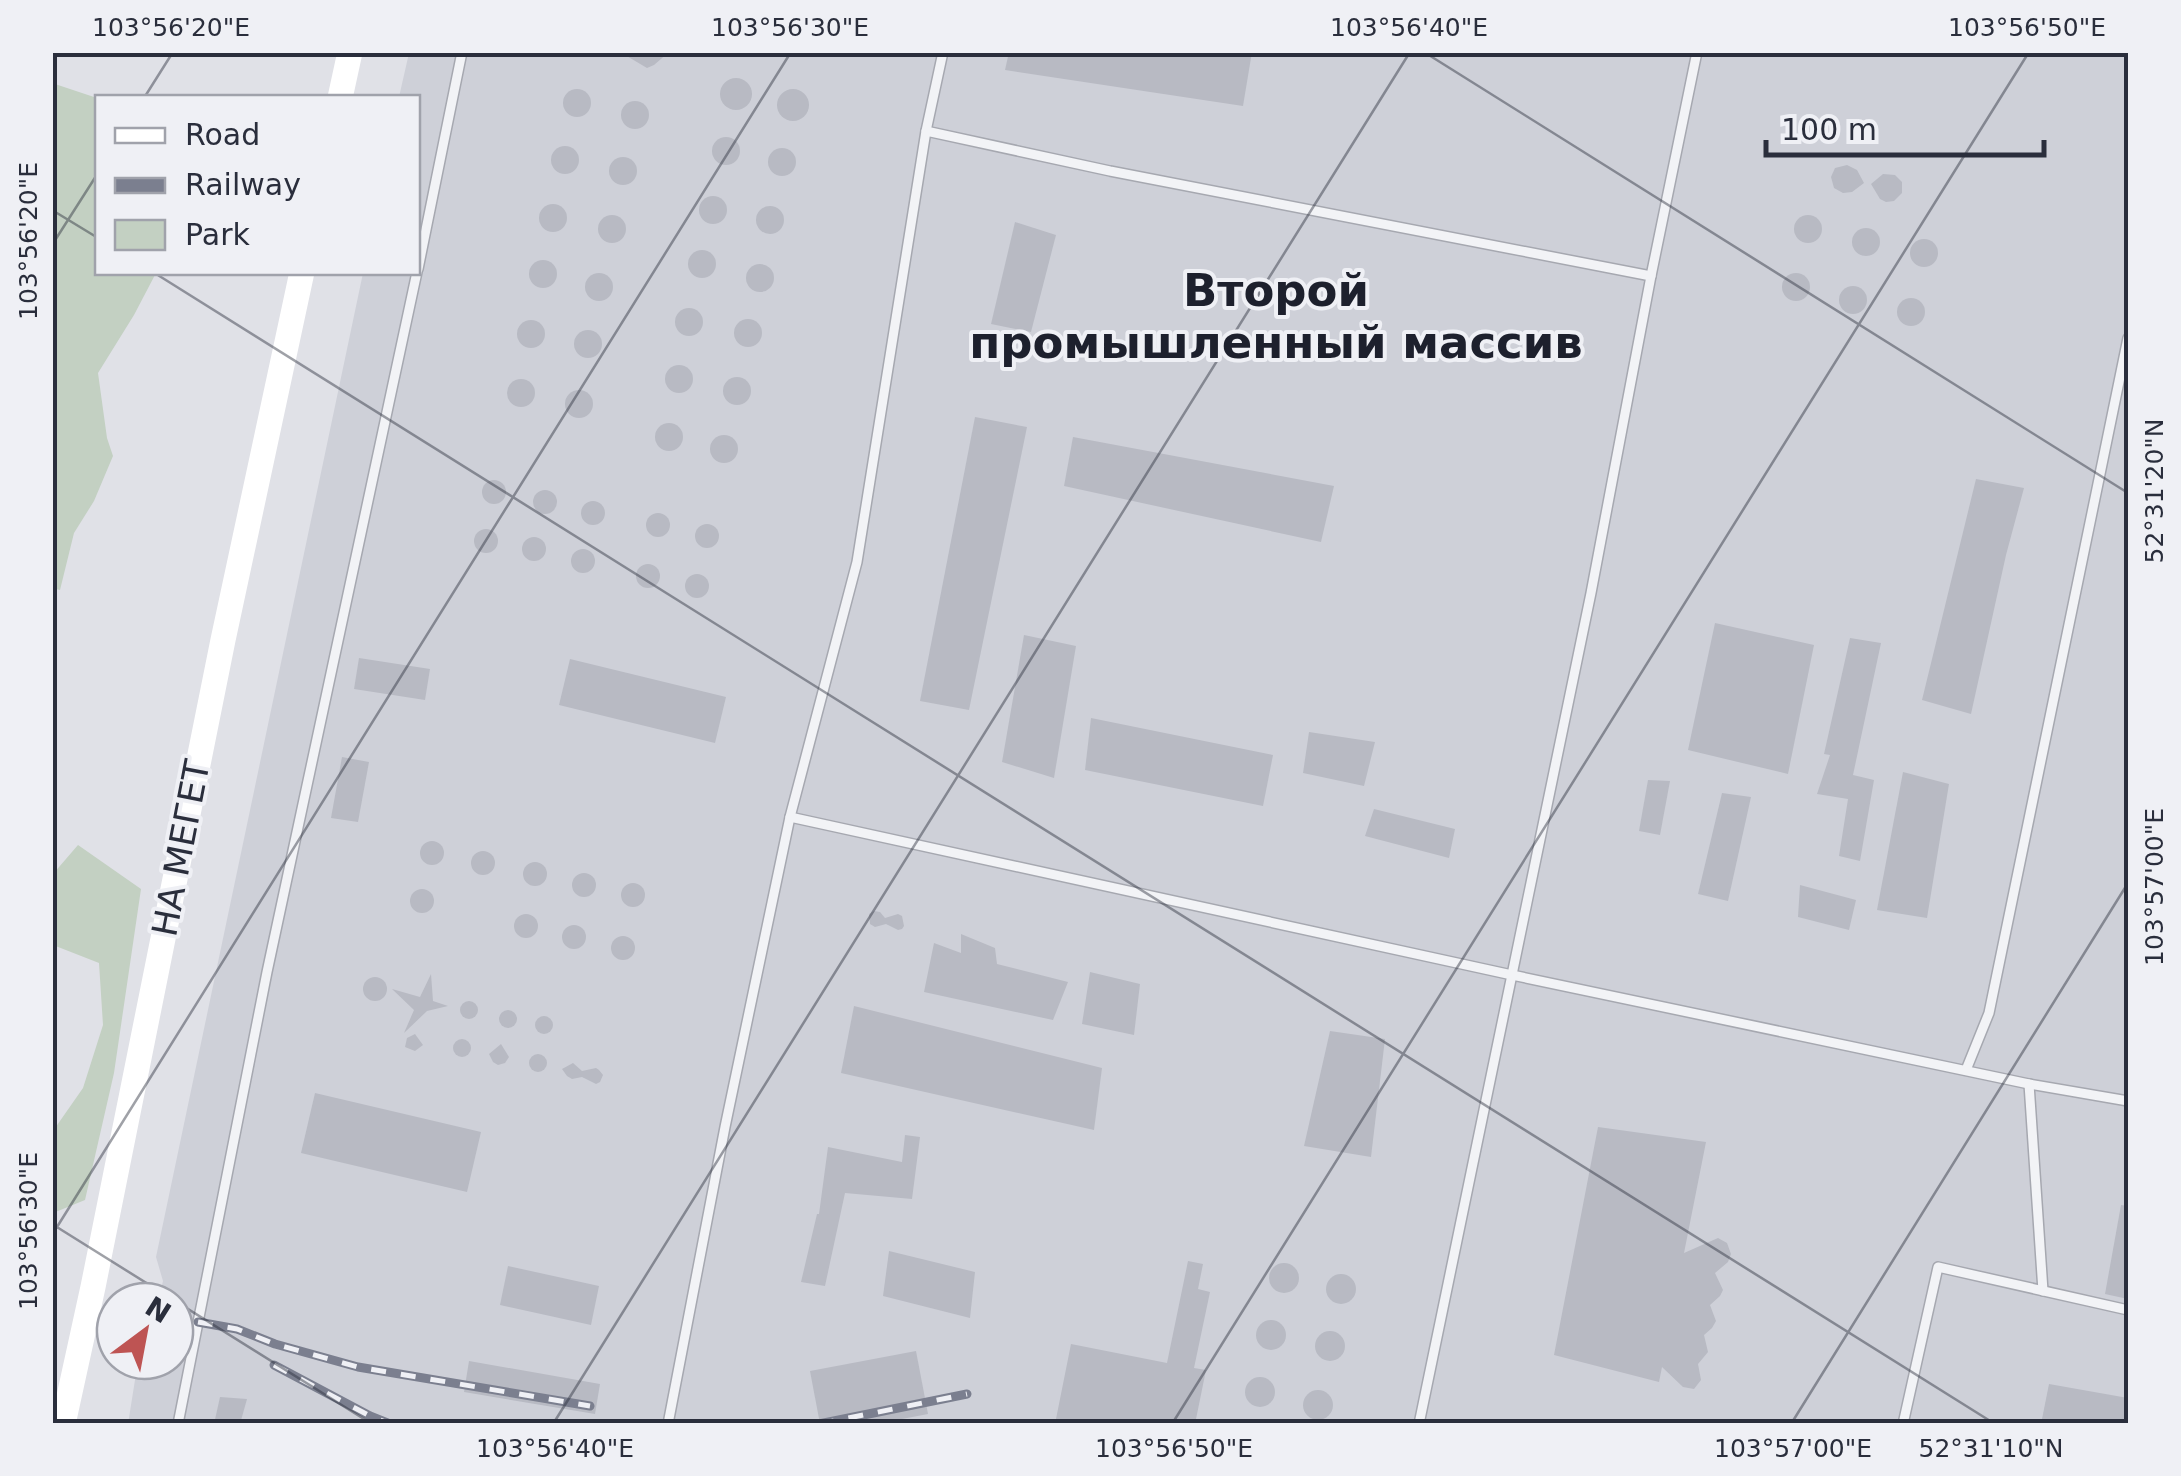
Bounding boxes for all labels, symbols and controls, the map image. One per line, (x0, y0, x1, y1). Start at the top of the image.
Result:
text: 103°56'20"E (92, 13, 250, 42)
text: 103°56'30"E (711, 13, 869, 42)
text: 103°56'40"E (1330, 13, 1488, 42)
text: 103°56'50"E (1948, 13, 2106, 42)
legend (95, 95, 420, 275)
scale bar (1766, 95, 2044, 157)
text: 100 m (1781, 112, 1877, 147)
text: Road (185, 117, 260, 152)
text: 103°56'20"E (14, 162, 43, 320)
text: Railway (185, 167, 301, 202)
text: Park (185, 217, 250, 252)
district label: Второй промышленный массив (969, 264, 1583, 369)
text: 52°31'20"N (2140, 418, 2169, 564)
street label: НА МЕГЕТ (144, 756, 218, 939)
text: 103°57'00"E (2140, 808, 2169, 966)
text: 103°56'30"E (14, 1152, 43, 1310)
north arrow (95, 1281, 195, 1381)
text: N (139, 1290, 177, 1330)
text: 103°56'40"E (476, 1434, 634, 1463)
text: 103°56'50"E (1095, 1434, 1253, 1463)
text: 103°57'00"E (1714, 1434, 1872, 1463)
text: 52°31'10"N (1918, 1434, 2064, 1463)

